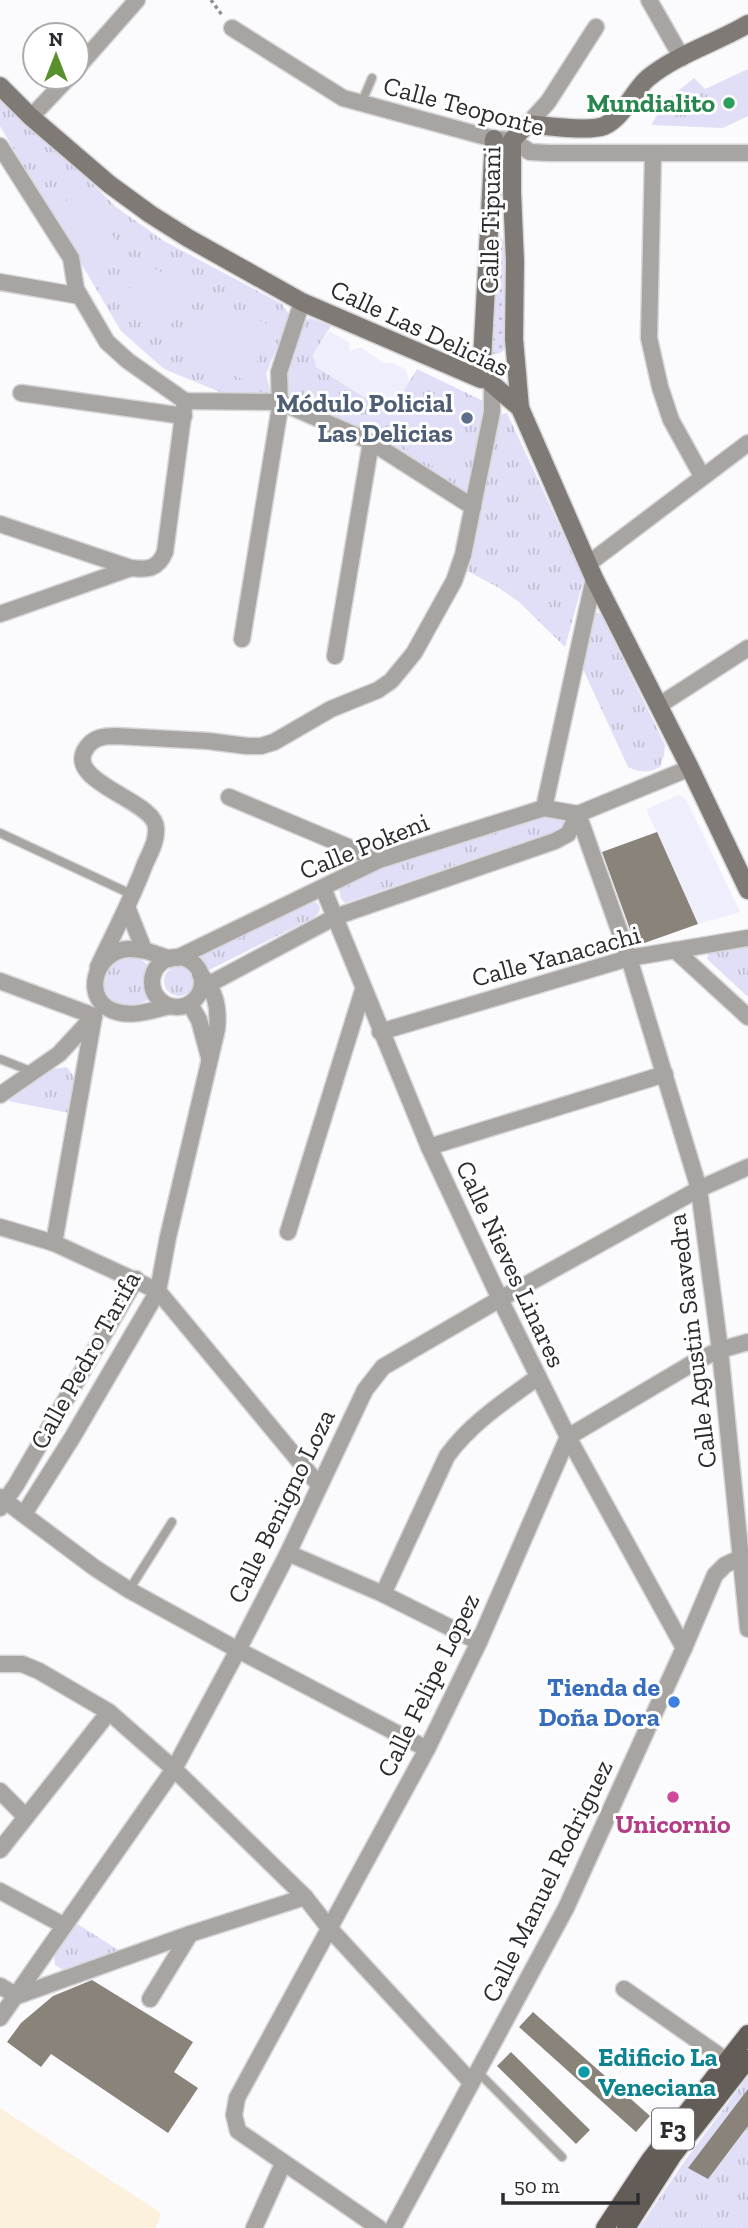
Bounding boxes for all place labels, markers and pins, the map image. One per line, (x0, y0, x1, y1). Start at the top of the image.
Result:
place label: Mundialito (587, 87, 715, 119)
marker: Mundialito (721, 95, 737, 111)
place label: Módulo Policial Las Delicias (276, 387, 453, 449)
marker: Módulo Policial Las Delicias (459, 410, 475, 426)
place label: Tienda de Doña Dora (538, 1671, 660, 1733)
marker: Tienda de Doña Dora (666, 1694, 682, 1710)
marker: Unicornio (665, 1789, 681, 1805)
place label: Unicornio (615, 1808, 731, 1840)
place label: Edificio La Veneciana (598, 2041, 718, 2103)
marker: Edificio La Veneciana (576, 2064, 592, 2080)

